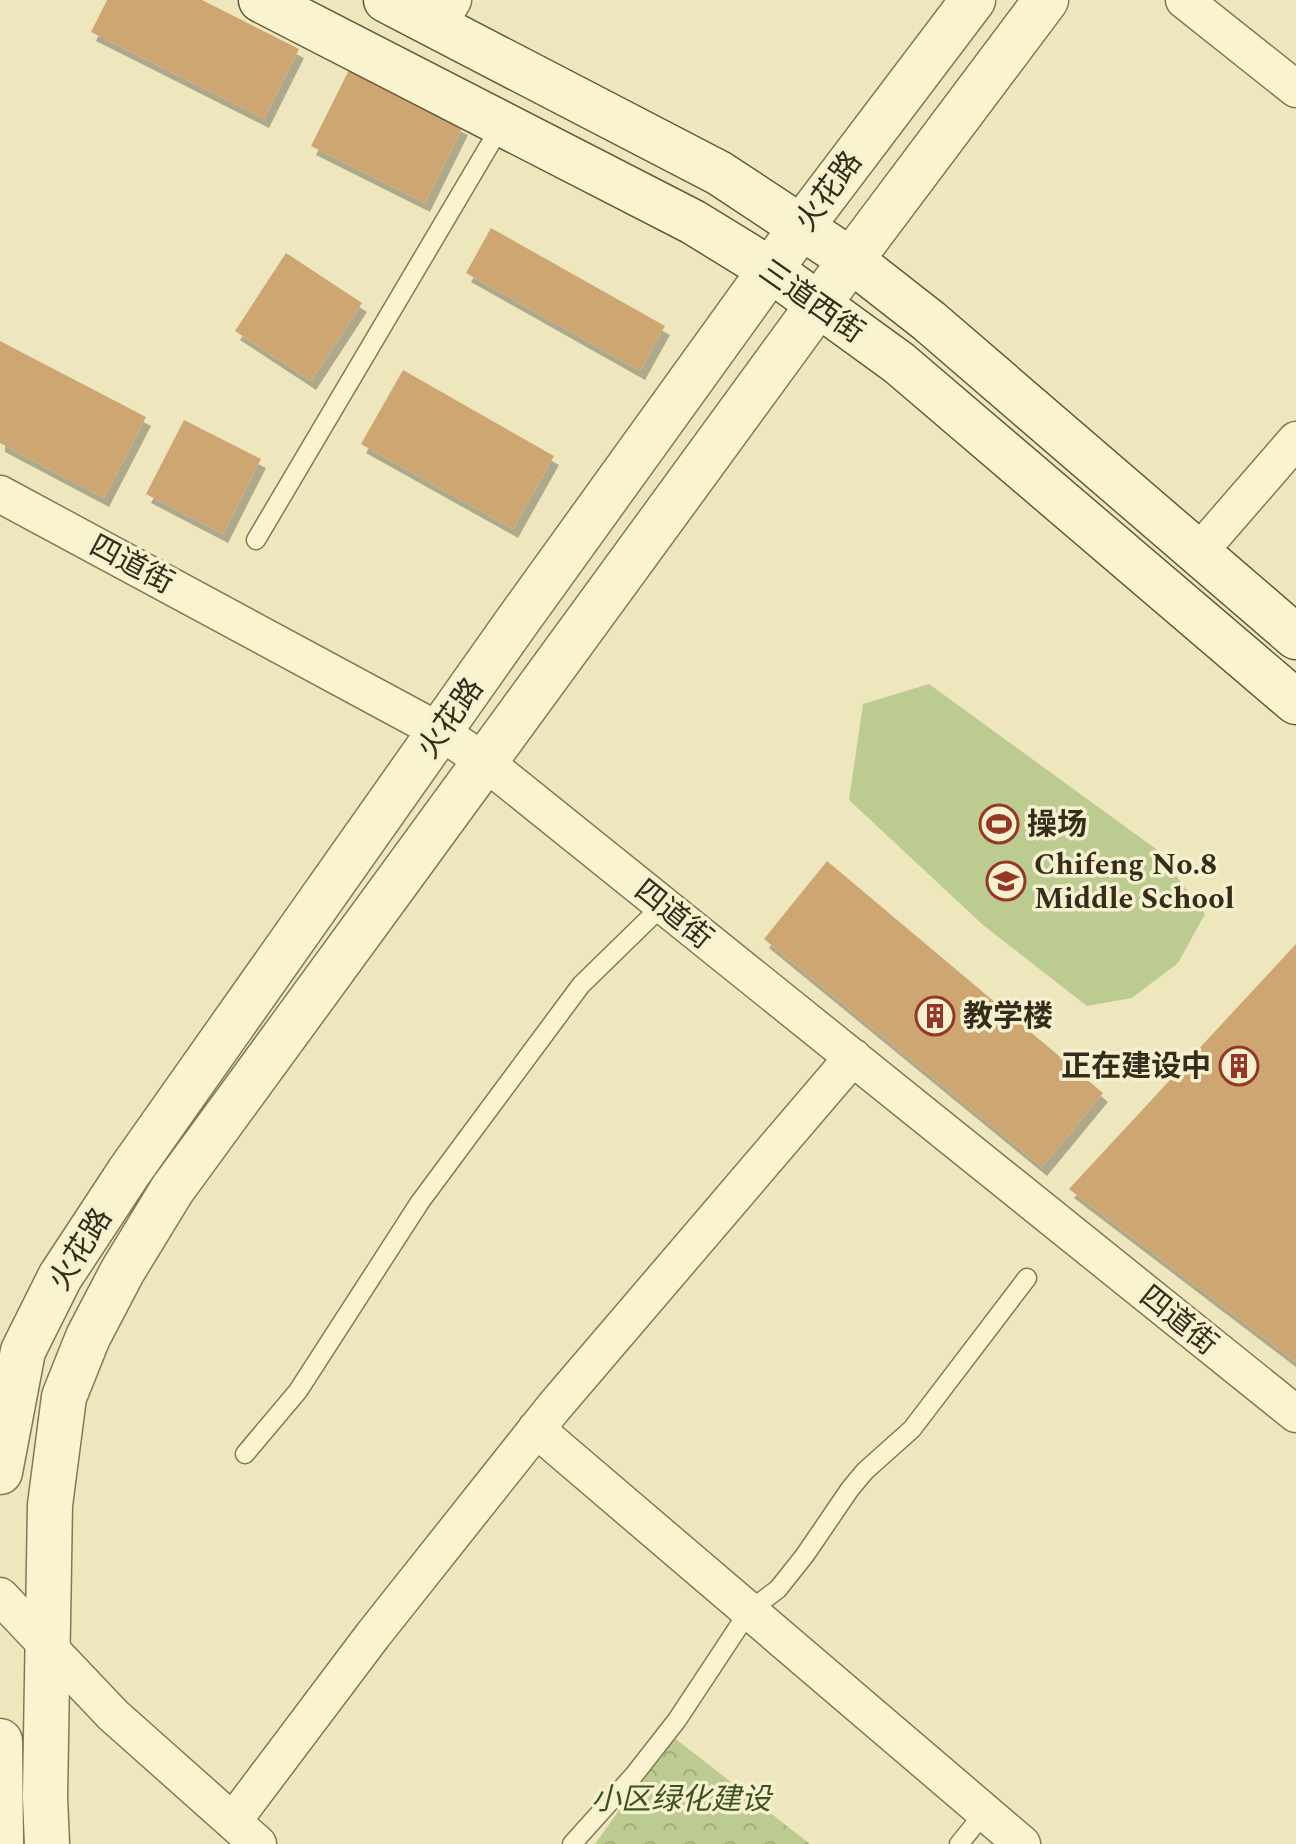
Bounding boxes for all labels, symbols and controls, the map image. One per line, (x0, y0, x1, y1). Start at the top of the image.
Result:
street label: 火花路 (784, 142, 874, 242)
street label: 三道西街 (749, 249, 874, 355)
street label: 四道街 (81, 523, 182, 606)
street label: 火花路 (406, 669, 495, 769)
place label: 操场 (1027, 802, 1087, 848)
sports icon: 操场 (978, 803, 1020, 845)
place label: Chifeng No.8 Middle School (1034, 842, 1234, 922)
school or university icon: Chifeng No.8 Middle School (985, 860, 1027, 902)
street label: 四道街 (624, 869, 723, 961)
place label: 教学楼 (963, 994, 1053, 1040)
building icon: 教学楼 (914, 995, 956, 1037)
place label: 正在建设中 (1061, 1044, 1211, 1090)
building icon: 正在建设中 (1218, 1045, 1260, 1087)
street label: 火花路 (37, 1199, 124, 1300)
street label: 四道街 (1129, 1275, 1228, 1367)
park label: 小区绿化建设 (591, 1777, 774, 1823)

